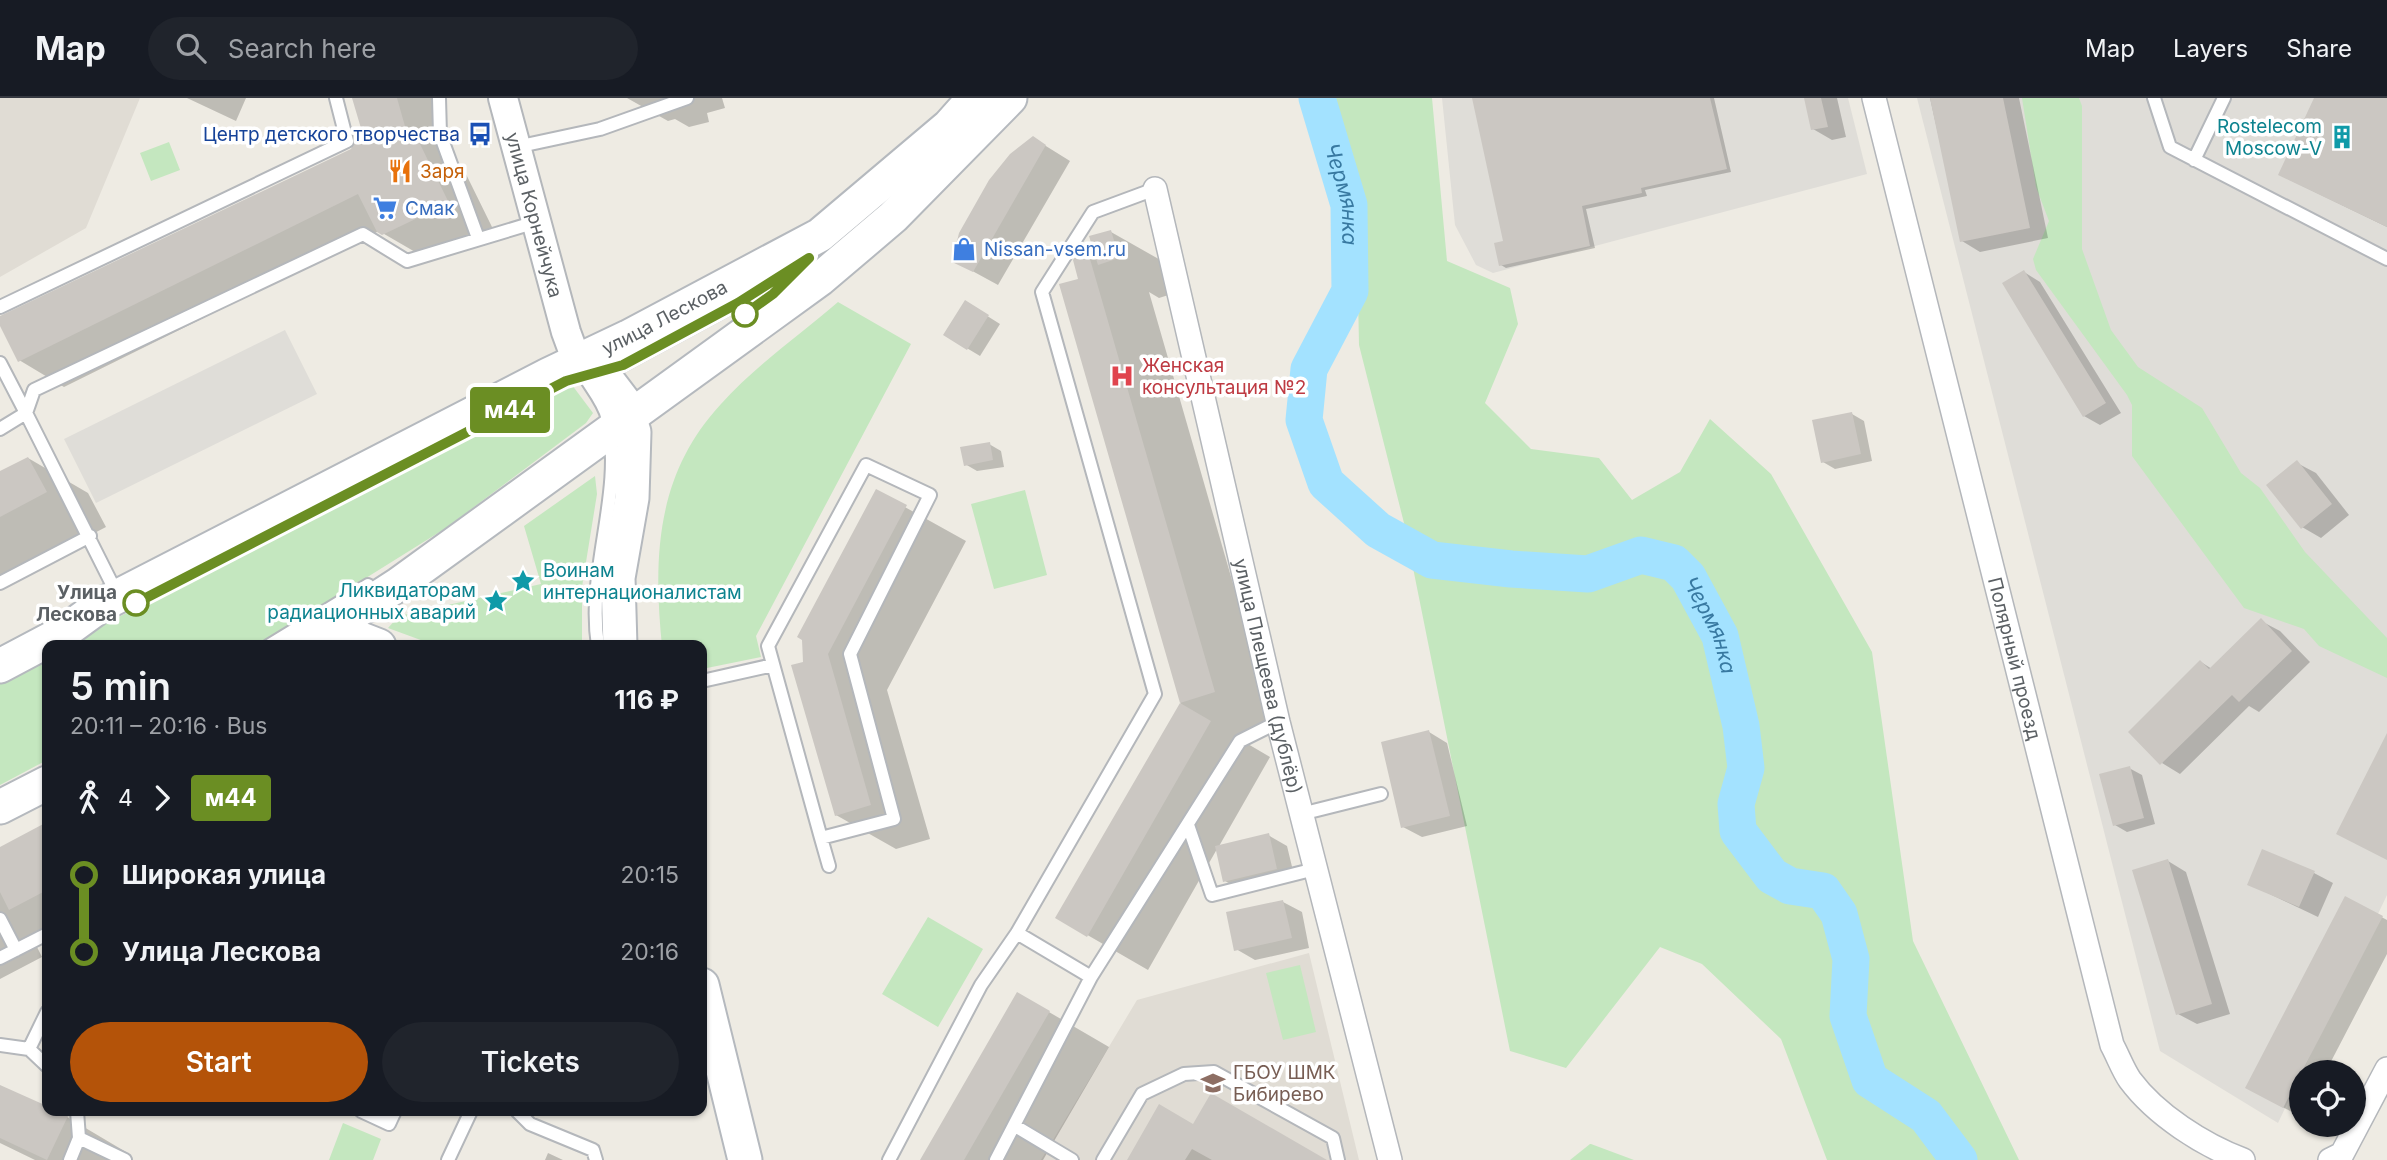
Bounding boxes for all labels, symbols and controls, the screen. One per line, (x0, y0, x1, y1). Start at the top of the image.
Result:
search box (148, 17, 638, 80)
text: Map (35, 28, 106, 68)
icon: search (172, 29, 210, 67)
text: Search here (228, 33, 376, 64)
text: Map (2085, 34, 2135, 63)
text: Layers (2173, 34, 2248, 63)
text: Share (2286, 34, 2352, 63)
place label: Rostelecom Moscow-V (2217, 115, 2322, 160)
bus stop icon: Центр детского творчества (466, 120, 494, 148)
place label: Центр детского творчества (203, 123, 460, 146)
building icon: Rostelecom Moscow-V (2328, 123, 2356, 151)
street label: улица Корнейчука (501, 130, 567, 300)
water label: Чермянка (1319, 140, 1363, 246)
restaurant icon: Заря (386, 157, 414, 185)
place label: Заря (420, 160, 465, 183)
supermarket icon: Смак (371, 194, 399, 222)
place label: Смак (405, 197, 455, 220)
shop icon: Nissan-vsem.ru (950, 235, 978, 263)
place label: Nissan-vsem.ru (984, 238, 1126, 261)
street label: улица Лескова (598, 275, 731, 360)
unlabelled marker (732, 301, 758, 327)
place label: Женская консультация №2 (1142, 354, 1306, 399)
hospital icon: Женская консультация №2 (1108, 362, 1136, 390)
line badge: м44 (470, 387, 550, 433)
text: м44 (484, 395, 536, 424)
street label: улица Плещеева (дублёр) (1229, 556, 1307, 796)
place label: Воинам интернационалистам (543, 559, 742, 604)
place icon: Воинам интернационалистам (509, 567, 537, 595)
water label: Чермянка (1678, 572, 1741, 676)
street label: Полярный проезд (1983, 575, 2046, 743)
place label: Ликвидаторам радиационных аварий (267, 579, 476, 624)
place label: Улица Лескова (36, 581, 117, 626)
place icon: Ликвидаторам радиационных аварий (482, 587, 510, 615)
marker: Улица Лескова (123, 590, 149, 616)
text: 5 min (70, 663, 171, 709)
text: 116 ₽ (614, 684, 679, 715)
text: 20:11 – 20:16 · Bus (70, 712, 267, 740)
icon: walk (70, 779, 108, 817)
icon: forward (143, 779, 181, 817)
text: м44 (205, 783, 257, 812)
text: 4 (118, 784, 133, 812)
text: Широкая улица (122, 859, 326, 890)
text: 20:15 (621, 861, 679, 889)
text: Улица Лескова (122, 936, 321, 967)
text: 20:16 (620, 938, 679, 966)
button: Start (70, 1022, 368, 1102)
button: Tickets (382, 1022, 679, 1102)
map controls (2289, 1060, 2366, 1137)
button: locate (2289, 1060, 2366, 1137)
place label: ГБОУ ШМК Бибирево (1233, 1061, 1336, 1106)
school or university icon: ГБОУ ШМК Бибирево (1199, 1069, 1227, 1097)

